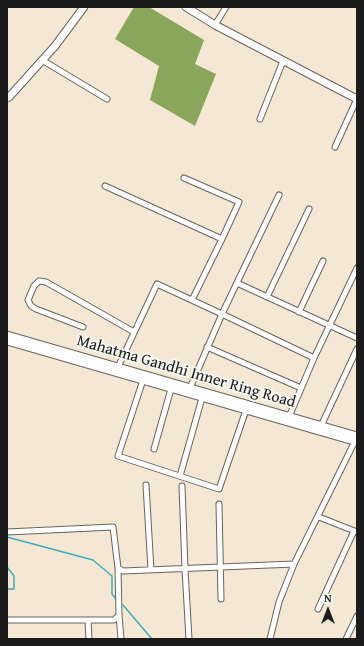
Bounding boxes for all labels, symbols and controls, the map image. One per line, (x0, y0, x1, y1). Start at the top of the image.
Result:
street label: Mahatma Gandhi Inner Ring Road (74, 332, 298, 412)
north arrow (308, 590, 348, 630)
text: N (324, 590, 332, 606)

